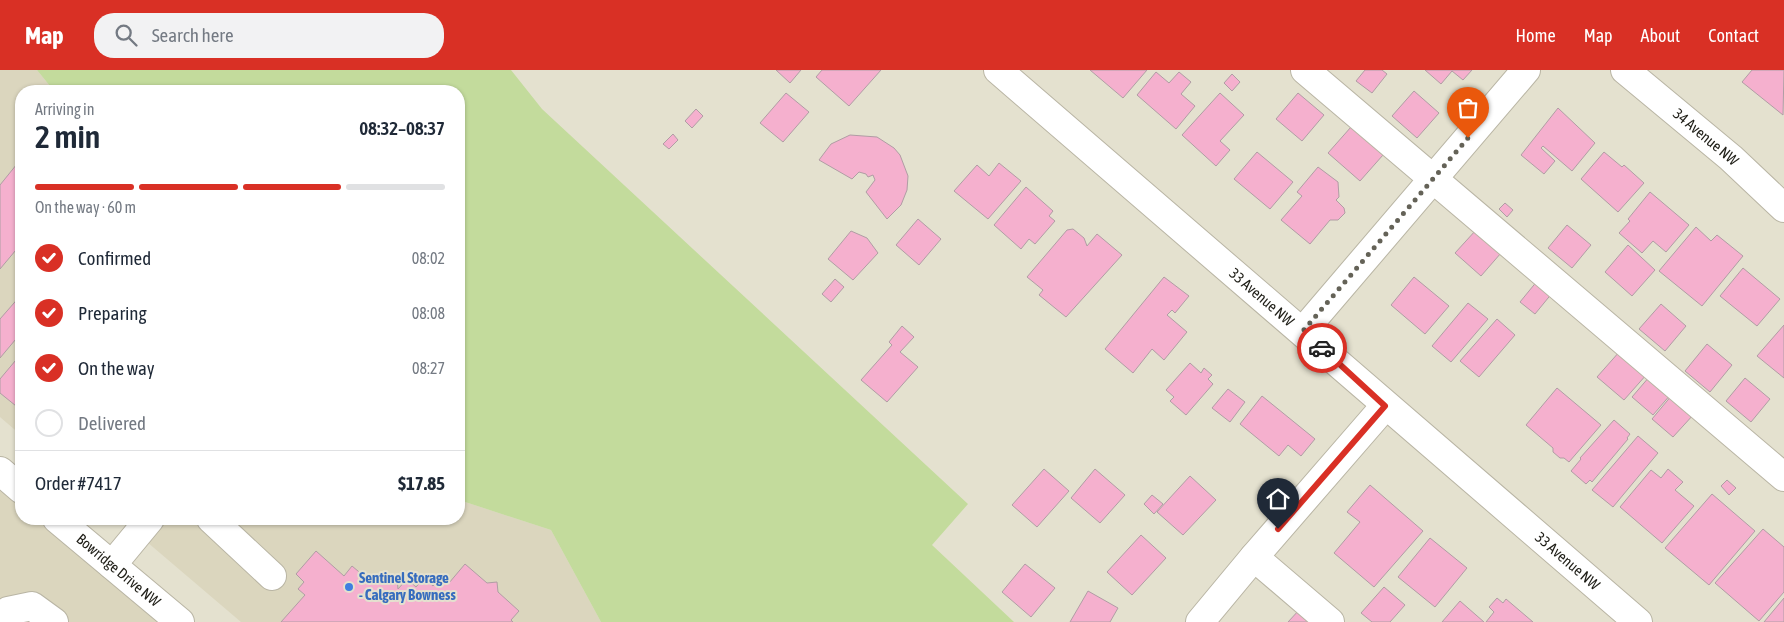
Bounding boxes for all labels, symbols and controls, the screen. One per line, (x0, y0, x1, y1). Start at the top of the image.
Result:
search box (94, 13, 444, 58)
icon: search (112, 21, 140, 49)
text: Map (25, 22, 64, 49)
text: Search here (152, 24, 234, 46)
text: Home (1516, 25, 1556, 46)
text: Map (1584, 25, 1613, 46)
text: About (1641, 25, 1680, 46)
text: Contact (1708, 25, 1759, 46)
pin (1447, 87, 1489, 138)
icon: bag (1454, 94, 1482, 122)
text: Arriving in (35, 100, 95, 118)
street label: 34 Avenue NW (1670, 105, 1742, 169)
text: 08:32–08:37 (359, 117, 445, 139)
text: 2 min (35, 118, 100, 155)
text: On the way · 60 m (35, 198, 136, 216)
icon: check (35, 244, 63, 272)
text: Confirmed (78, 247, 151, 269)
text: 08:02 (412, 249, 445, 267)
street label: 33 Avenue NW (1226, 264, 1298, 329)
icon: check (35, 299, 63, 327)
text: Preparing (78, 302, 147, 324)
text: 08:08 (412, 304, 445, 322)
courier (1297, 323, 1347, 373)
icon: car (1308, 334, 1336, 362)
icon: check (35, 354, 63, 382)
text: On the way (78, 357, 155, 379)
text: 08:27 (412, 359, 445, 377)
text: Delivered (78, 412, 146, 434)
text: Order #7417 (35, 472, 122, 494)
text: $17.85 (398, 472, 445, 494)
pin (1257, 478, 1299, 529)
icon: home (1264, 485, 1292, 513)
street label: 33 Avenue NW (1532, 528, 1604, 593)
street label: Bowridge Drive NW (73, 530, 164, 610)
place label: Sentinel Storage - Calgary Bowness (359, 569, 456, 603)
marker: Sentinel Storage - Calgary Bowness (343, 581, 355, 593)

